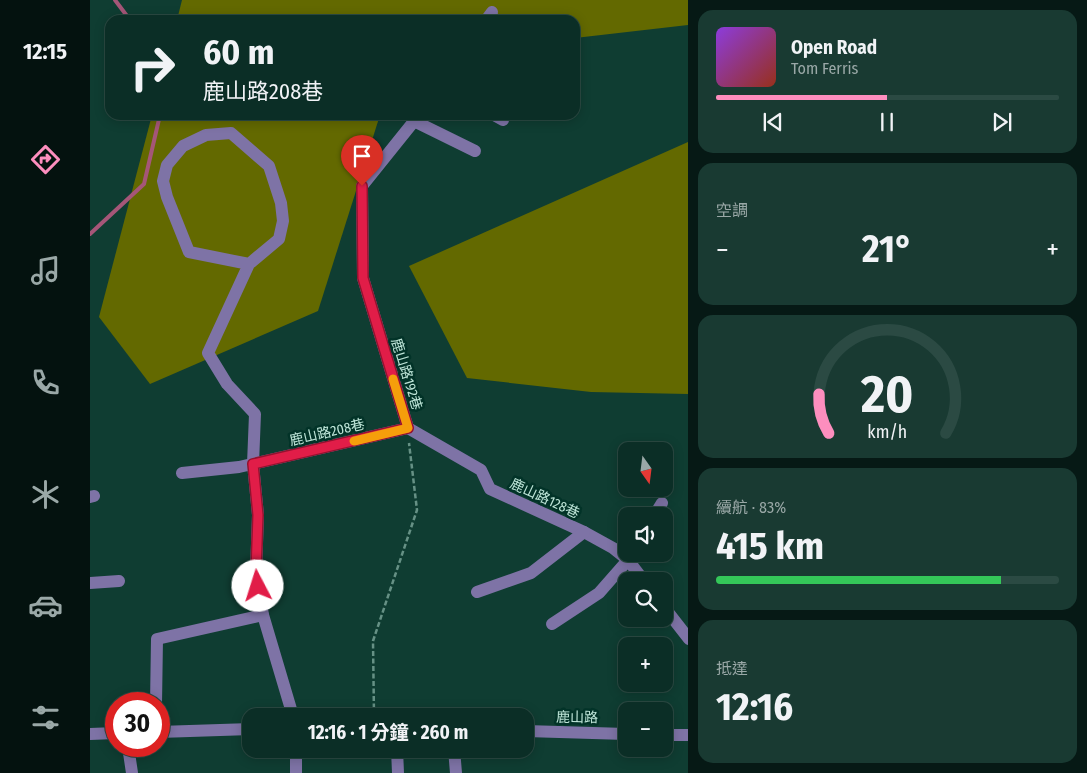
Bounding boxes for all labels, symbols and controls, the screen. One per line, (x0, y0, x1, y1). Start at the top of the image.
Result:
text: 60 m (203, 31, 274, 73)
icon: right (120, 35, 185, 100)
text: Open Road (791, 36, 877, 59)
text: 12:15 (23, 38, 67, 65)
text: Tom Ferris (791, 59, 858, 78)
text: 鹿山路208巷 (203, 78, 323, 105)
icon: previous (759, 108, 787, 136)
icon: pause (873, 108, 901, 136)
icon: next (988, 108, 1016, 136)
pin (341, 135, 383, 186)
icon: directions (28, 142, 63, 177)
icon: arrive (348, 142, 376, 170)
text: 空調 (716, 201, 748, 220)
text: 21° (862, 226, 913, 272)
text: − (716, 233, 729, 266)
text: + (1046, 233, 1059, 266)
icon: music (28, 253, 63, 288)
street label: 鹿山路192巷 (388, 336, 425, 412)
text: 20 (860, 363, 914, 426)
icon: phone (28, 365, 63, 400)
street label: 鹿山路208巷 (288, 416, 366, 449)
text: km/h (868, 421, 907, 443)
north arrow (618, 442, 672, 498)
map controls (618, 442, 673, 757)
street label: 鹿山路128巷 (507, 475, 582, 522)
icon: climate (28, 477, 63, 512)
text: 續航 · 83% (716, 498, 786, 517)
button: sound (618, 507, 673, 562)
text: 415 km (716, 523, 824, 569)
position arrow (231, 559, 283, 611)
button: search (618, 572, 673, 627)
icon: car (28, 588, 63, 623)
button: + (618, 637, 673, 692)
text: 抵達 (716, 659, 748, 678)
text: 12:16 (716, 684, 793, 730)
speed limit sign: 30 (105, 692, 170, 757)
icon: filters (28, 700, 63, 735)
button: − (618, 702, 673, 757)
street label: 鹿山路 (556, 709, 598, 726)
text: 12:16 · 1 分鐘 · 260 m (308, 721, 468, 744)

